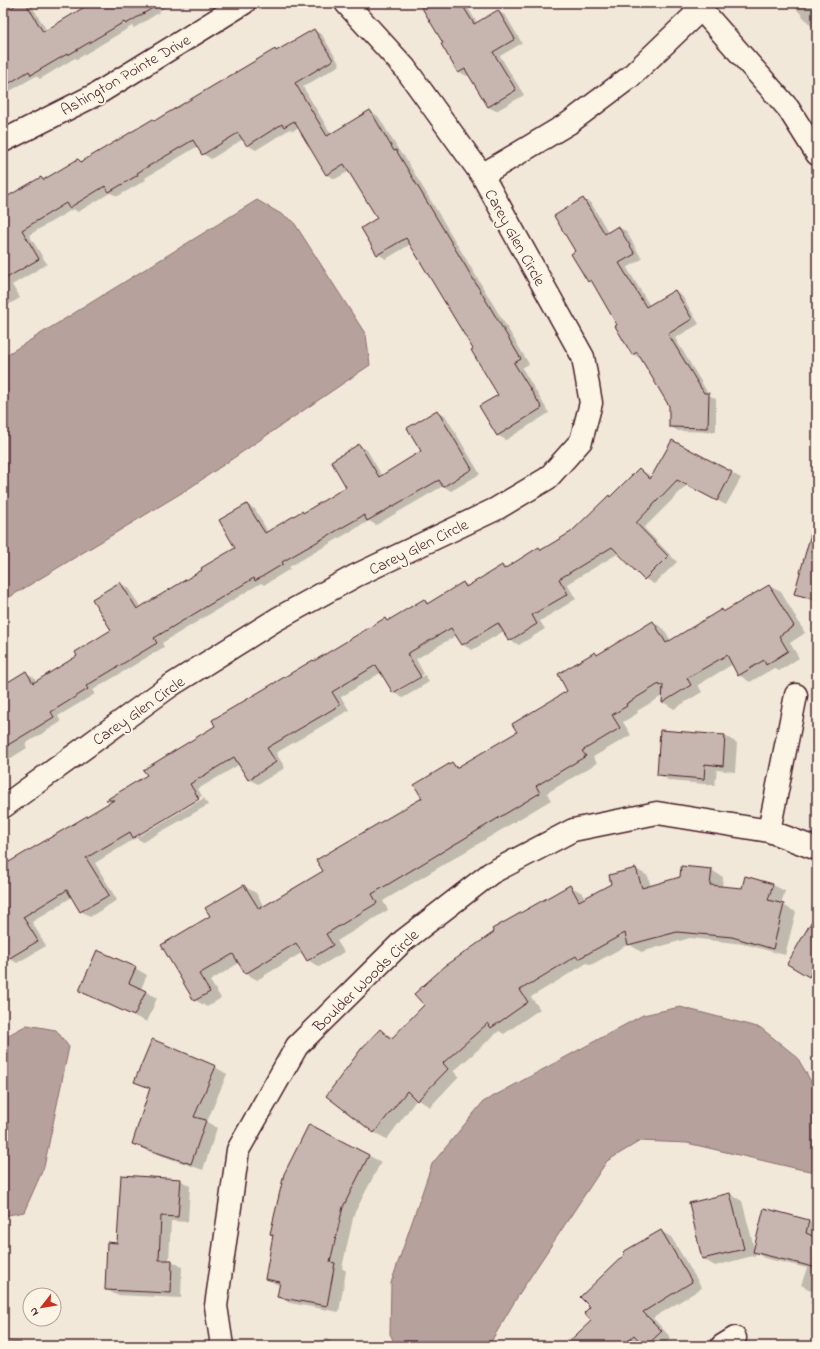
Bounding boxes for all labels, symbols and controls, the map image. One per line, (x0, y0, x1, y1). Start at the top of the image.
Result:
street label: Ashington Pointe Drive (57, 28, 196, 123)
street label: Carey Glen Circle (478, 185, 551, 292)
street label: Carey Glen Circle (365, 513, 473, 582)
street label: Carey Glen Circle (88, 670, 191, 752)
street label: Boulder Woods Circle (307, 924, 426, 1039)
north arrow (22, 1287, 62, 1327)
text: N (26, 1304, 43, 1319)

